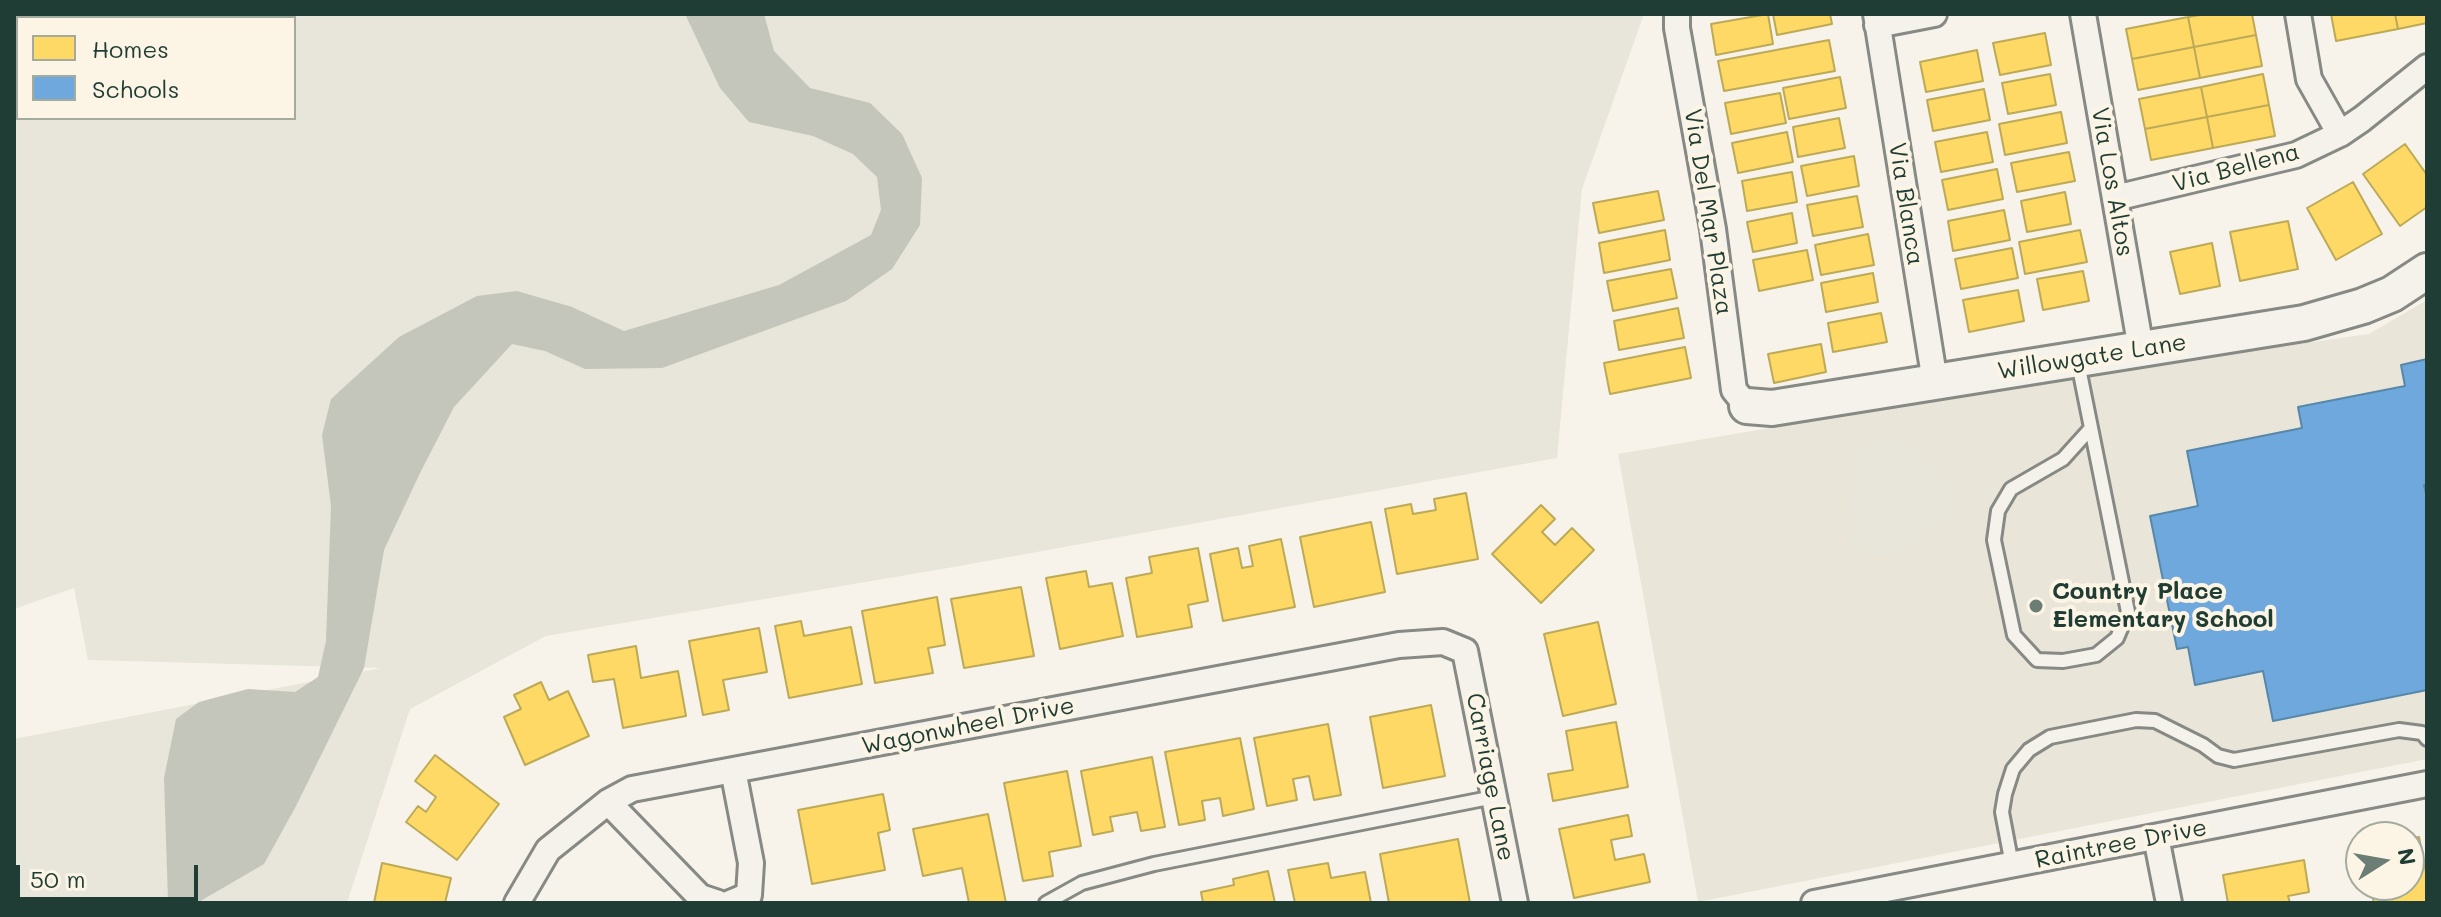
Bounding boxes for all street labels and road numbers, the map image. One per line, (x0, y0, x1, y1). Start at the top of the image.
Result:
street label: Via Los Altos (2085, 105, 2139, 259)
street label: Via Del Mar Plaza (1677, 107, 1739, 317)
street label: Via Bellena (2169, 137, 2303, 199)
street label: Via Blanca (1882, 141, 1930, 267)
street label: Willowgate Lane (1995, 328, 2189, 386)
street label: Carriage Lane (1460, 690, 1520, 864)
street label: Wagonwheel Drive (859, 691, 1077, 761)
street label: Raintree Drive (2033, 813, 2209, 875)

